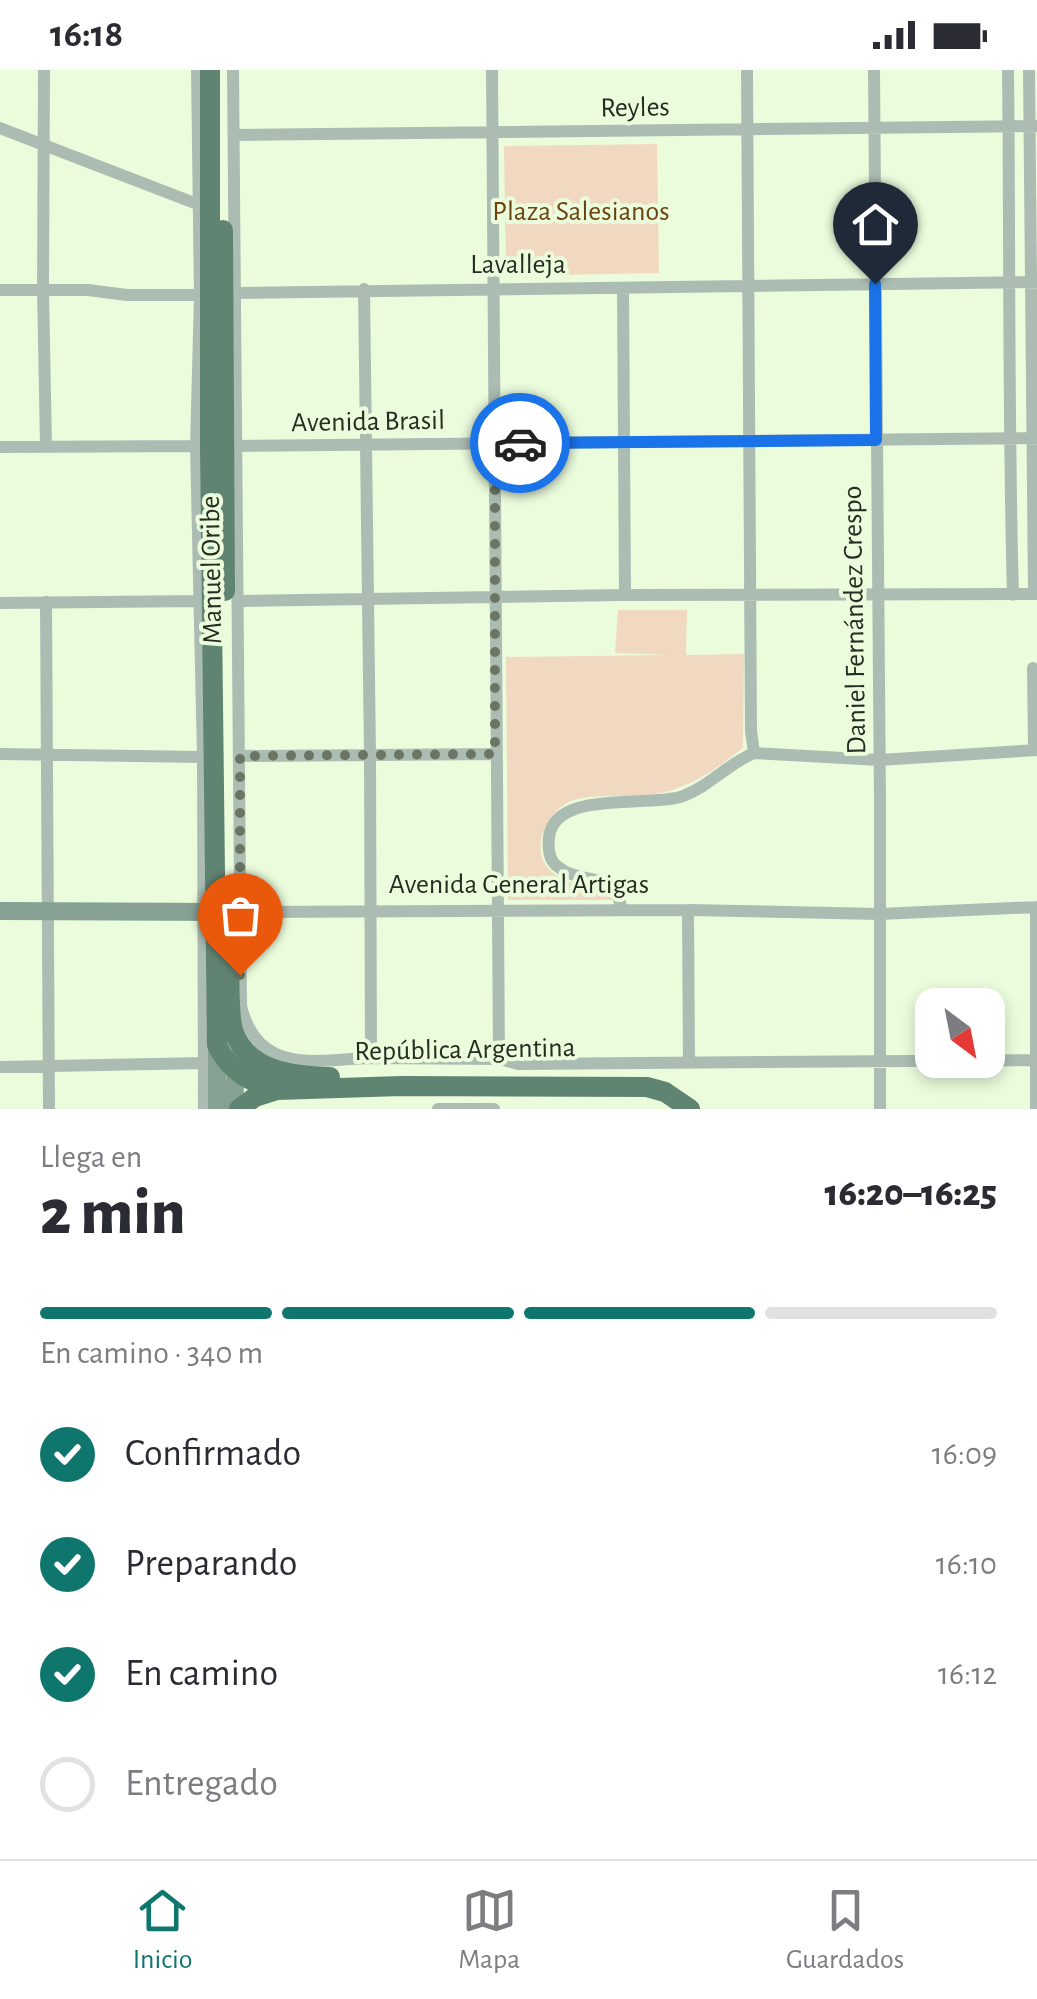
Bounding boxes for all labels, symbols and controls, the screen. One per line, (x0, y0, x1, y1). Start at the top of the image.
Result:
text: 16:18 (50, 16, 123, 54)
street label: Reyles (600, 93, 670, 123)
pin (833, 182, 918, 285)
icon: home (848, 197, 903, 252)
park label: Plaza Salesianos (492, 198, 670, 226)
street label: Lavalleja (470, 251, 566, 279)
courier (470, 393, 570, 493)
street label: Avenida Brasil (291, 407, 445, 437)
icon: car (493, 416, 548, 471)
street label: Daniel Fernández Crespo (839, 485, 871, 755)
street label: Manuel Oribe (197, 495, 227, 644)
street label: Avenida General Artigas (389, 871, 649, 899)
pin (198, 873, 283, 976)
icon: bag (213, 888, 268, 943)
north arrow (915, 988, 1005, 1078)
map controls (915, 988, 1005, 1078)
street label: República Argentina (354, 1034, 576, 1066)
text: Llega en (40, 1141, 142, 1173)
text: 16:20–16:25 (825, 1175, 997, 1213)
text: 2 min (40, 1181, 186, 1246)
text: En camino · 340 m (40, 1337, 263, 1369)
icon: check (40, 1427, 95, 1482)
text: Confirmado (125, 1435, 301, 1473)
text: 16:09 (932, 1438, 997, 1470)
icon: check (40, 1537, 95, 1592)
text: Preparando (125, 1545, 298, 1583)
text: 16:10 (936, 1548, 997, 1580)
icon: check (40, 1647, 95, 1702)
text: En camino (125, 1655, 278, 1693)
text: 16:12 (938, 1658, 997, 1690)
text: Entregado (125, 1765, 278, 1803)
tab: Inicio (133, 1883, 193, 1977)
tab: Mapa (458, 1883, 520, 1977)
tab: Guardados (786, 1883, 904, 1977)

